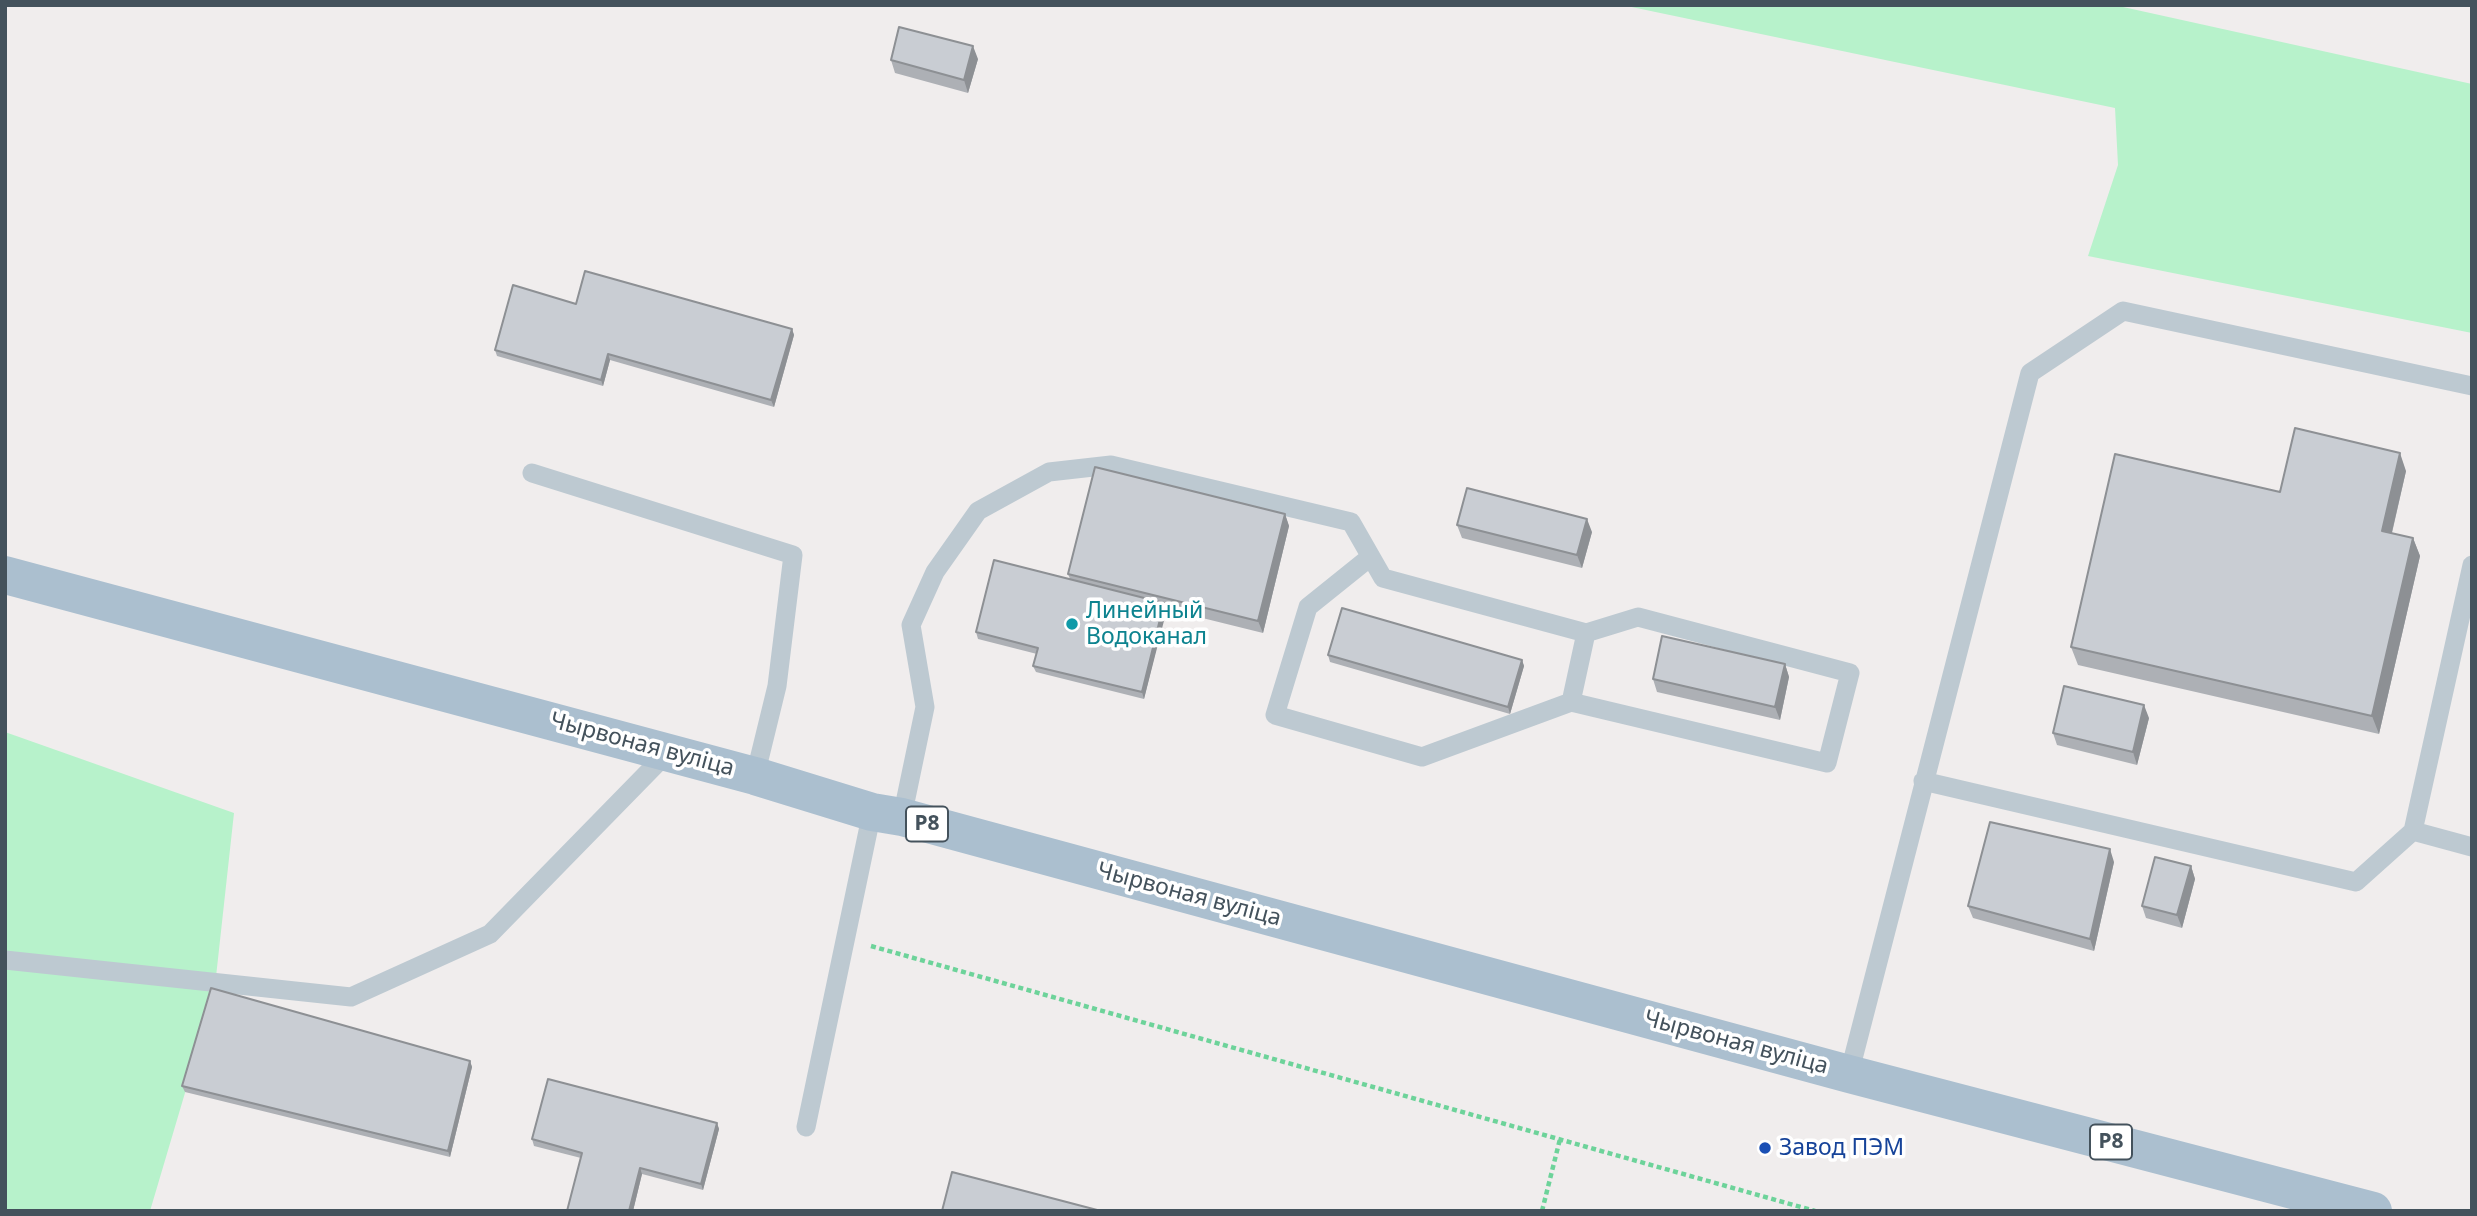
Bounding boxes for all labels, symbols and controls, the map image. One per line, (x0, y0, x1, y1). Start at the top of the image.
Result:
place label: Линейный Водоканал (1086, 597, 1207, 651)
marker: Линейный Водоканал (1064, 616, 1080, 632)
street label: Чырвоная вуліца (547, 707, 737, 783)
road number: Р8 (906, 806, 948, 842)
street label: Чырвоная вуліца (1094, 857, 1284, 933)
street label: Чырвоная вуліца (1641, 1005, 1831, 1081)
road number: Р8 (2090, 1124, 2132, 1160)
place label: Завод ПЭМ (1779, 1134, 1904, 1162)
marker: Завод ПЭМ (1757, 1140, 1773, 1156)

